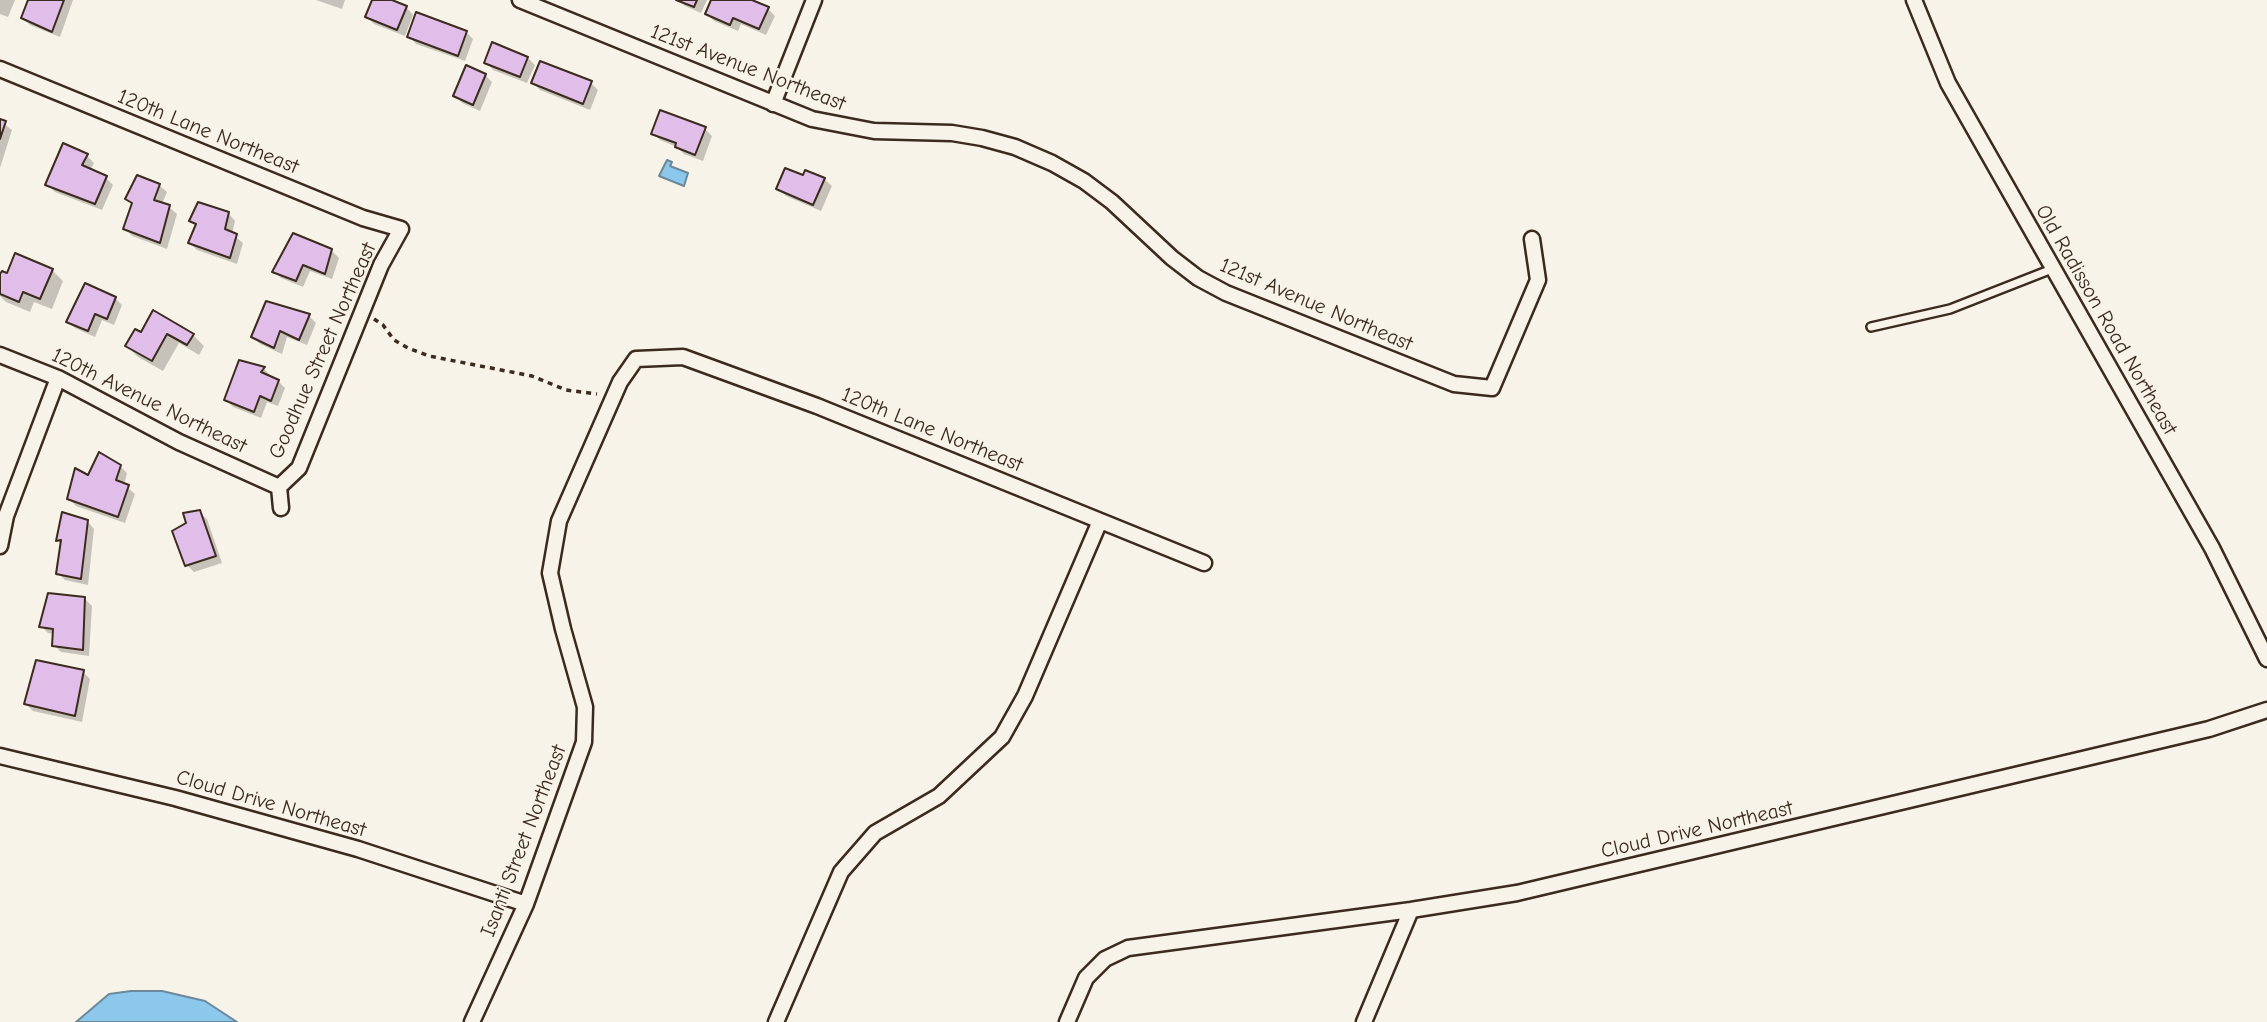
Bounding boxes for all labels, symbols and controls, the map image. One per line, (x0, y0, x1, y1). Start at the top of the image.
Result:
street label: 121st Avenue Northeast (647, 19, 849, 117)
street label: 120th Lane Northeast (114, 84, 302, 180)
street label: Old Radisson Road Northeast (2030, 201, 2182, 439)
street label: Goodhue Street Northeast (264, 239, 382, 463)
street label: 121st Avenue Northeast (1216, 253, 1416, 357)
street label: 120th Avenue Northeast (47, 343, 251, 459)
street label: 120th Lane Northeast (838, 382, 1026, 478)
street label: Isanti Street Northeast (476, 742, 572, 940)
street label: Cloud Drive Northeast (173, 765, 369, 843)
street label: Cloud Drive Northeast (1599, 796, 1795, 864)

